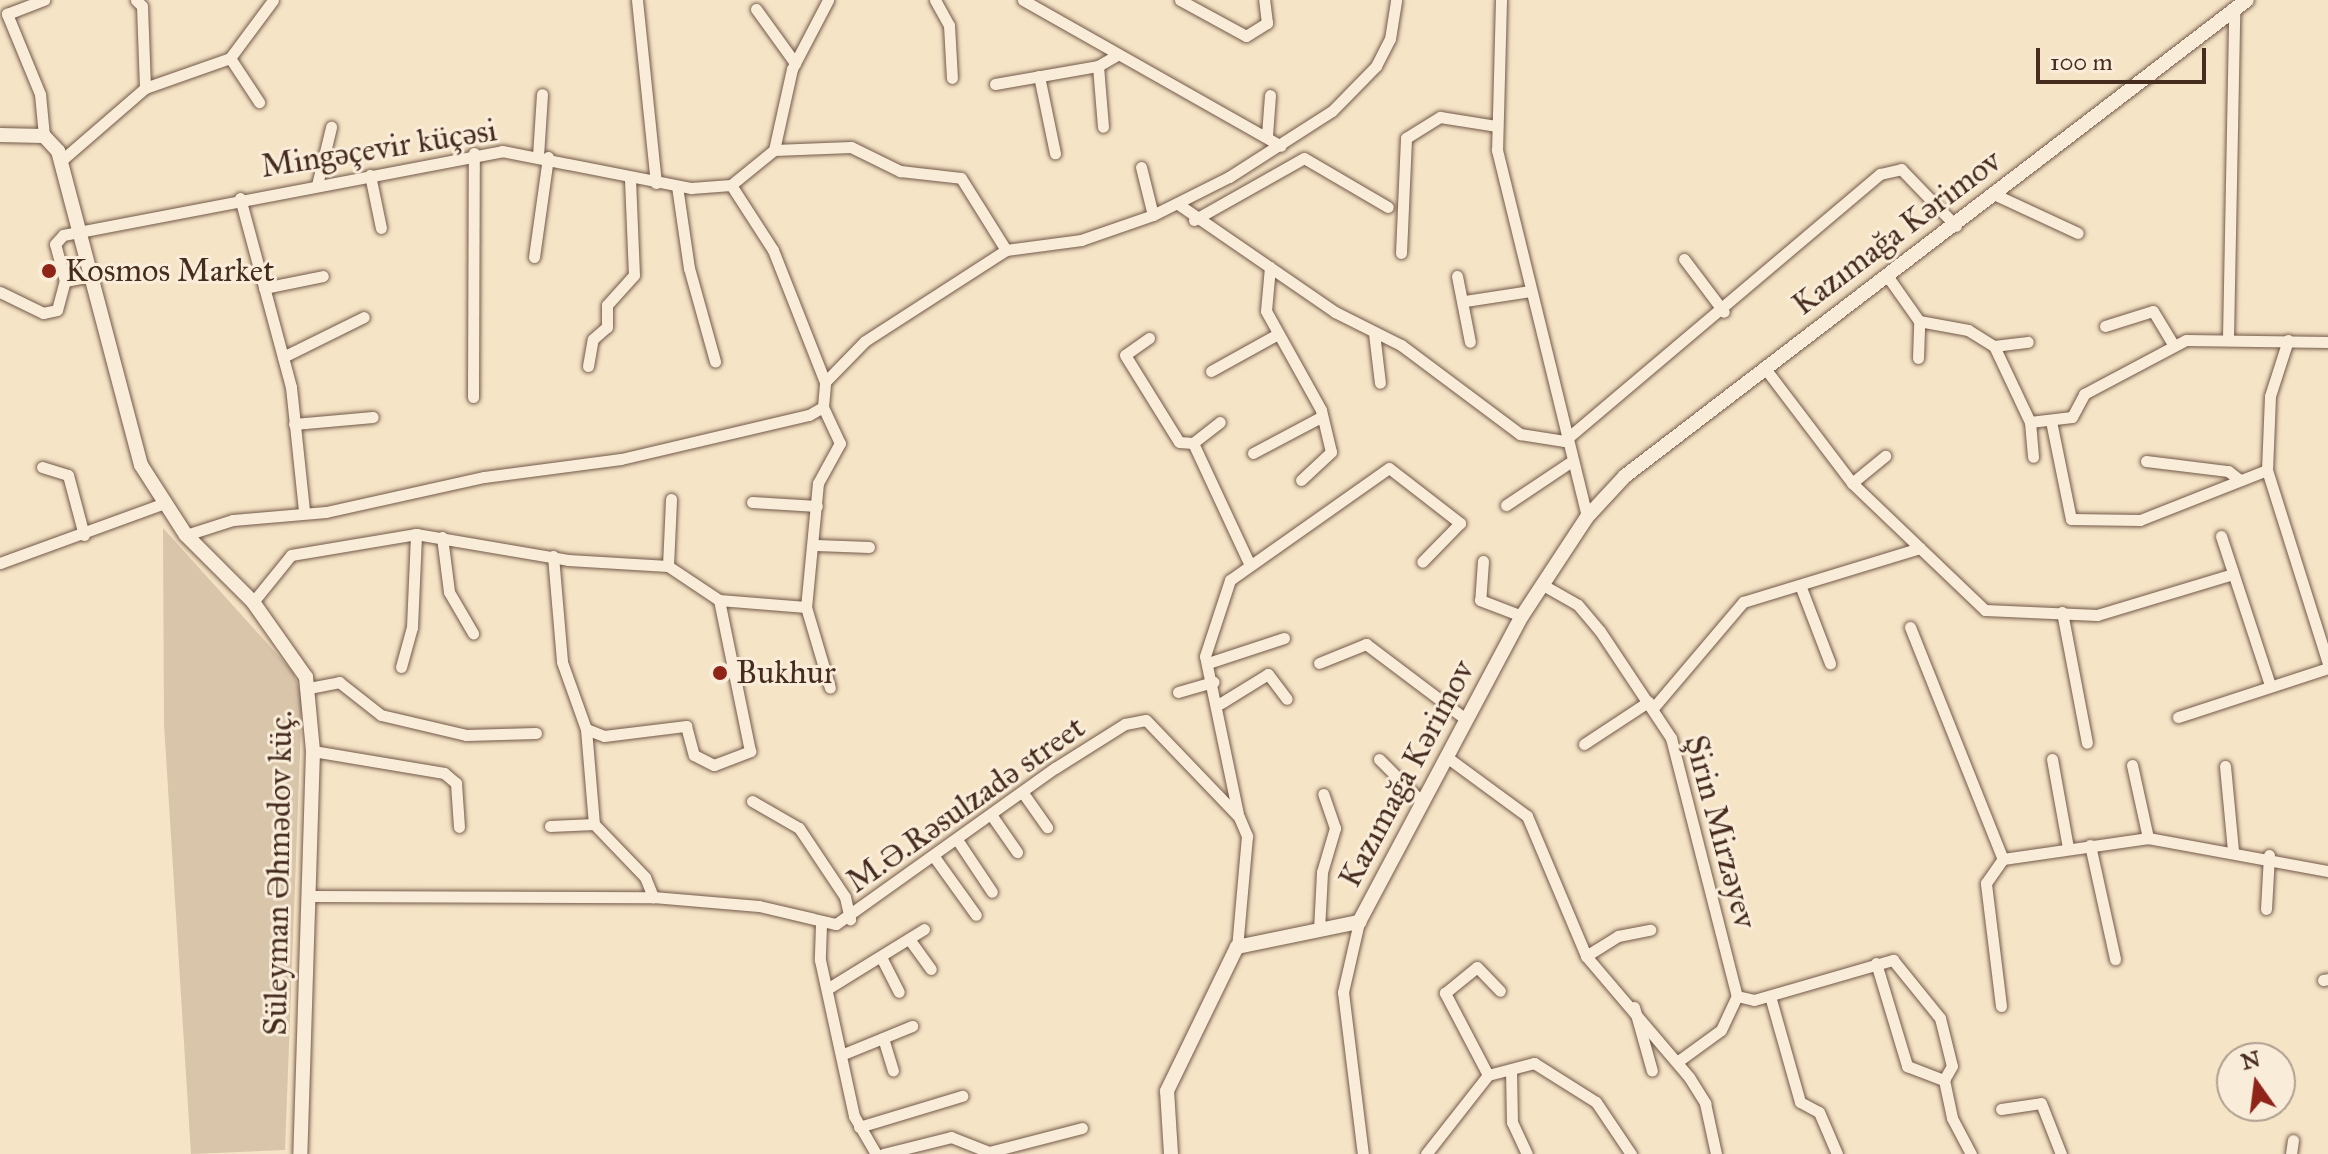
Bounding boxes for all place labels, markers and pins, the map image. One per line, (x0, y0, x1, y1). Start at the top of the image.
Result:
place label: Kosmos Market (65, 252, 274, 290)
marker: Kosmos Market (40, 262, 58, 280)
place label: Bukhur (736, 654, 836, 692)
marker: Bukhur (711, 664, 729, 682)

